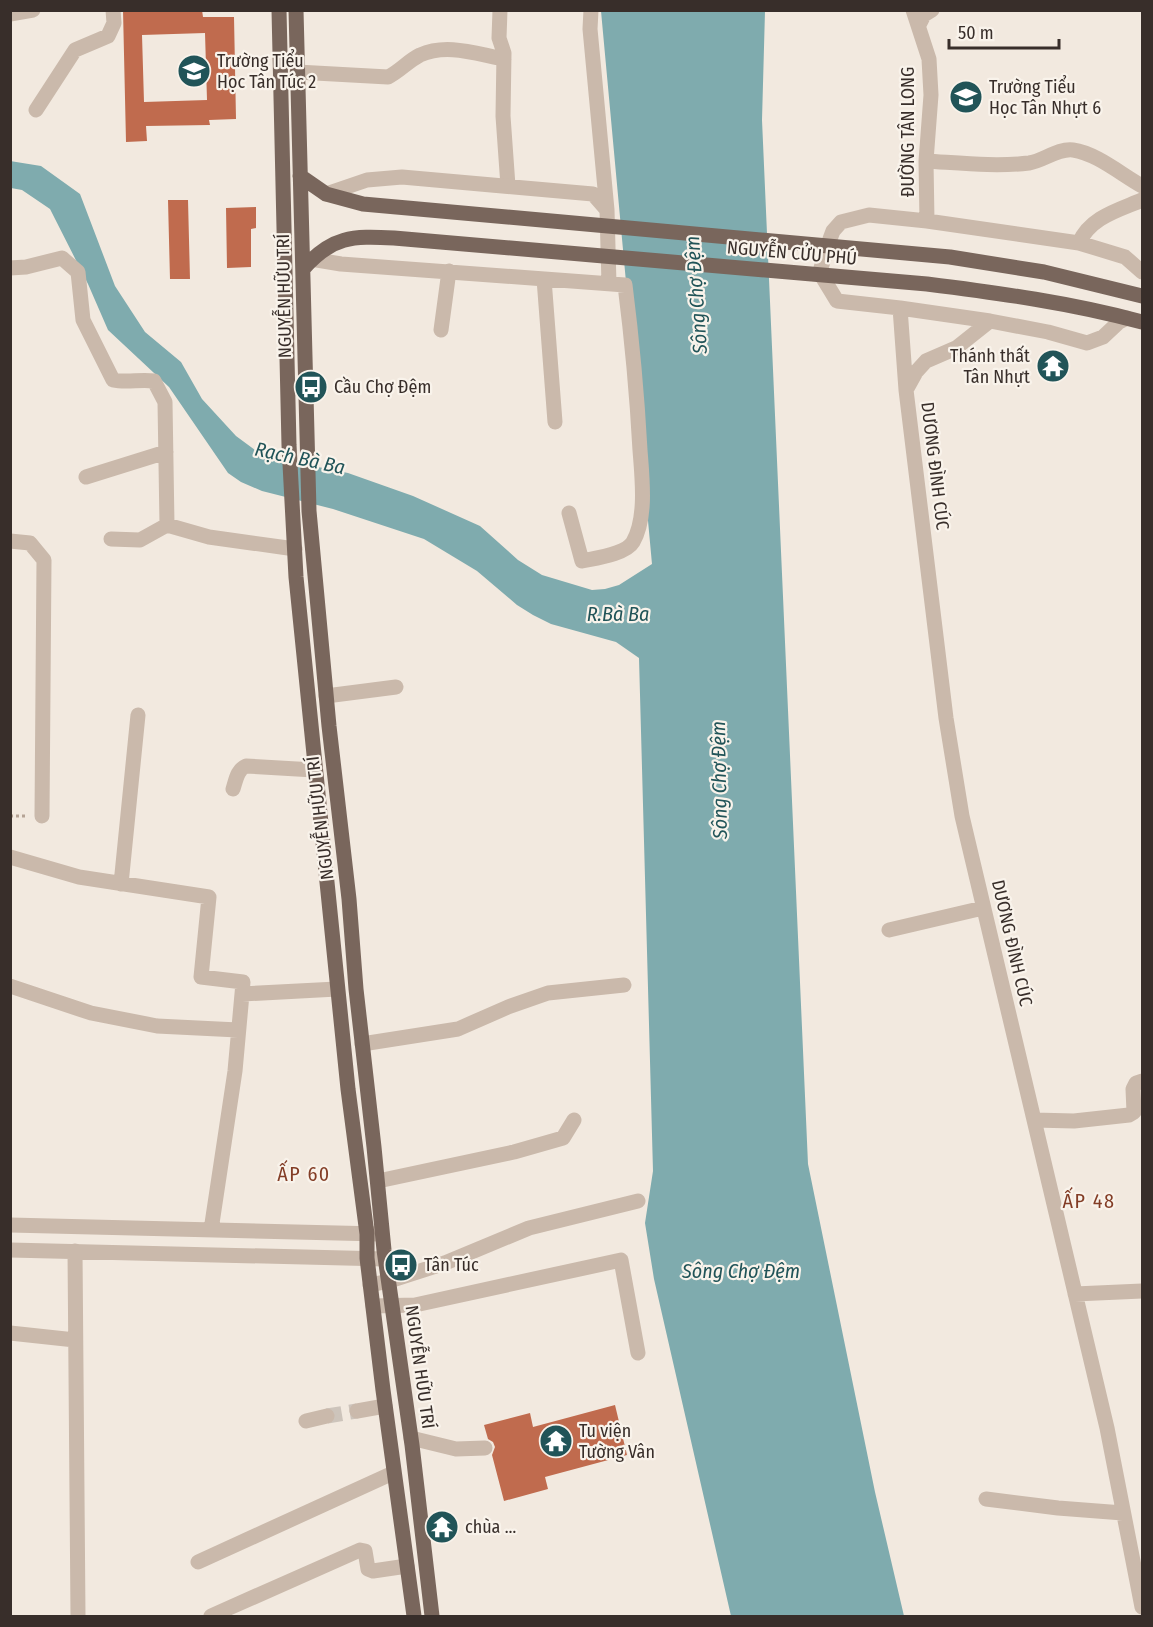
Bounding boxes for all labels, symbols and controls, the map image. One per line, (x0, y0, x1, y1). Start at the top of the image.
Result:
scale bar (949, 12, 1058, 50)
text: 50 m (958, 22, 994, 44)
place label: Trường Tiểu Học Tân Túc 2 (217, 49, 316, 93)
school or university icon: Trường Tiểu Học Tân Túc 2 (176, 53, 212, 89)
street label: ĐƯỜNG TÂN LONG (897, 67, 919, 197)
place label: Trường Tiểu Học Tân Nhựt 6 (989, 75, 1101, 119)
school or university icon: Trường Tiểu Học Tân Nhựt 6 (948, 79, 984, 115)
street label: NGUYỄN HỮU TRÍ (270, 233, 296, 358)
street label: NGUYỄN CỬU PHÚ (726, 234, 858, 270)
water label: Sông Chợ Đệm (680, 235, 712, 356)
place label: Thánh thất Tân Nhựt (950, 345, 1030, 388)
temple icon: Thánh thất Tân Nhựt (1035, 348, 1071, 384)
bus stop icon: Cầu Chợ Đệm (293, 369, 329, 405)
place label: Cầu Chợ Đệm (334, 376, 431, 398)
street label: DƯƠNG ĐÌNH CÚC (916, 401, 955, 531)
water label: Rạch Bà Ba (253, 437, 347, 479)
water label: R.Bà Ba (587, 602, 649, 626)
water label: Sông Chợ Đệm (706, 721, 732, 840)
street label: NGUYỄN HỮU TRÍ (299, 755, 338, 881)
street label: DƯƠNG ĐÌNH CÚC (987, 878, 1038, 1008)
district label: ẤP 60 (277, 1160, 331, 1186)
district label: ẤP 48 (1063, 1187, 1115, 1213)
bus stop icon: Tân Túc (383, 1247, 419, 1283)
place label: Tân Túc (424, 1254, 479, 1276)
water label: Sông Chợ Đệm (681, 1259, 800, 1283)
street label: NGUYỄN HỮU TRÍ (400, 1304, 442, 1430)
place label: Tu viện Tường Vân (579, 1420, 655, 1463)
temple icon: Tu viện Tường Vân (538, 1423, 574, 1459)
temple icon: chùa … (424, 1509, 460, 1545)
place label: chùa … (465, 1516, 516, 1538)

